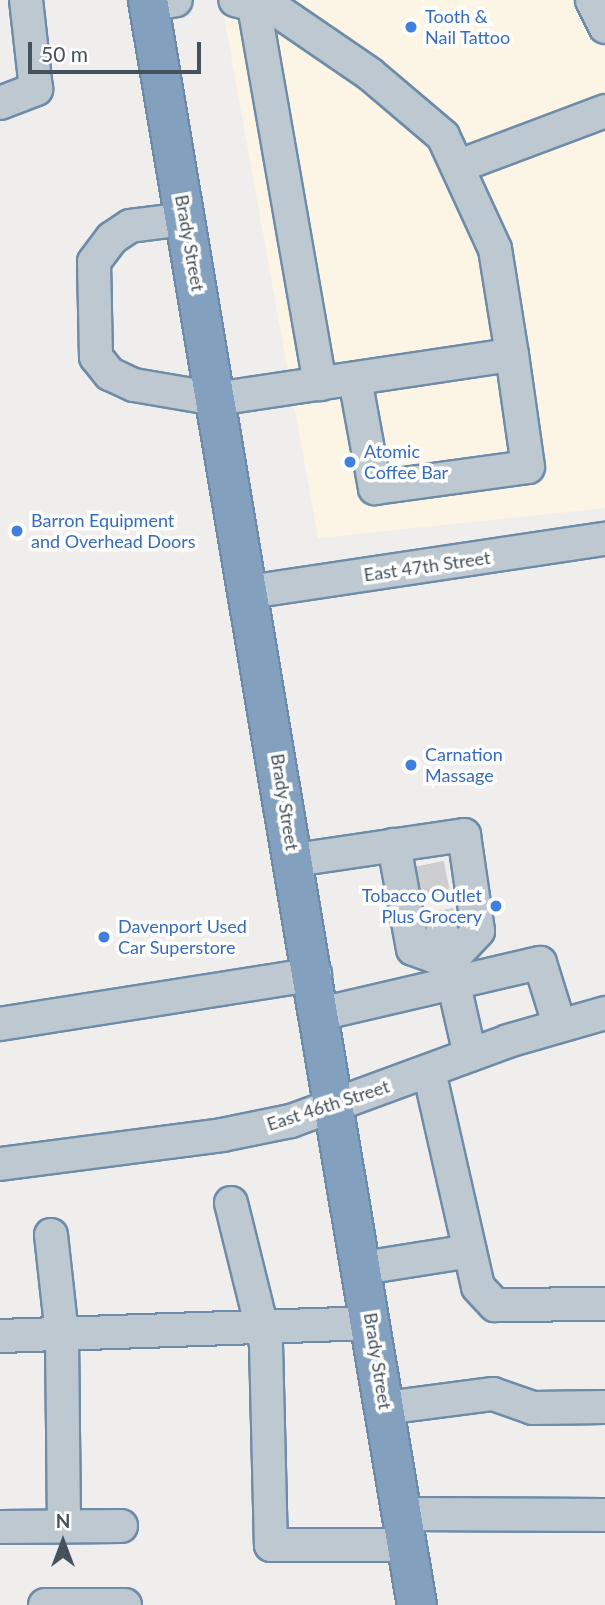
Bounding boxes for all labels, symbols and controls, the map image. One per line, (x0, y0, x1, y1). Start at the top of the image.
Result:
place label: Tooth & Nail Tattoo (425, 6, 511, 48)
marker: Tooth & Nail Tattoo (403, 19, 419, 35)
scale bar (32, 28, 205, 72)
text: 50 m (41, 41, 88, 66)
street label: Brady Street (171, 193, 209, 293)
place label: Atomic Coffee Bar (364, 441, 448, 484)
marker: Atomic Coffee Bar (342, 454, 358, 470)
place label: Barron Equipment and Overhead Doors (31, 510, 196, 552)
marker: Barron Equipment and Overhead Doors (9, 523, 25, 539)
street label: East 47th Street (362, 546, 492, 586)
place label: Carnation Massage (425, 744, 503, 786)
street label: Brady Street (267, 752, 303, 852)
marker: Carnation Massage (403, 757, 419, 773)
place label: Tobacco Outlet Plus Grocery (362, 885, 482, 928)
marker: Tobacco Outlet Plus Grocery (488, 898, 504, 914)
place label: Davenport Used Car Superstore (118, 916, 247, 958)
marker: Davenport Used Car Superstore (96, 929, 112, 945)
street label: East 46th Street (264, 1075, 392, 1135)
street label: Brady Street (360, 1311, 396, 1411)
north arrow (28, 1507, 98, 1577)
text: N (56, 1509, 70, 1532)

